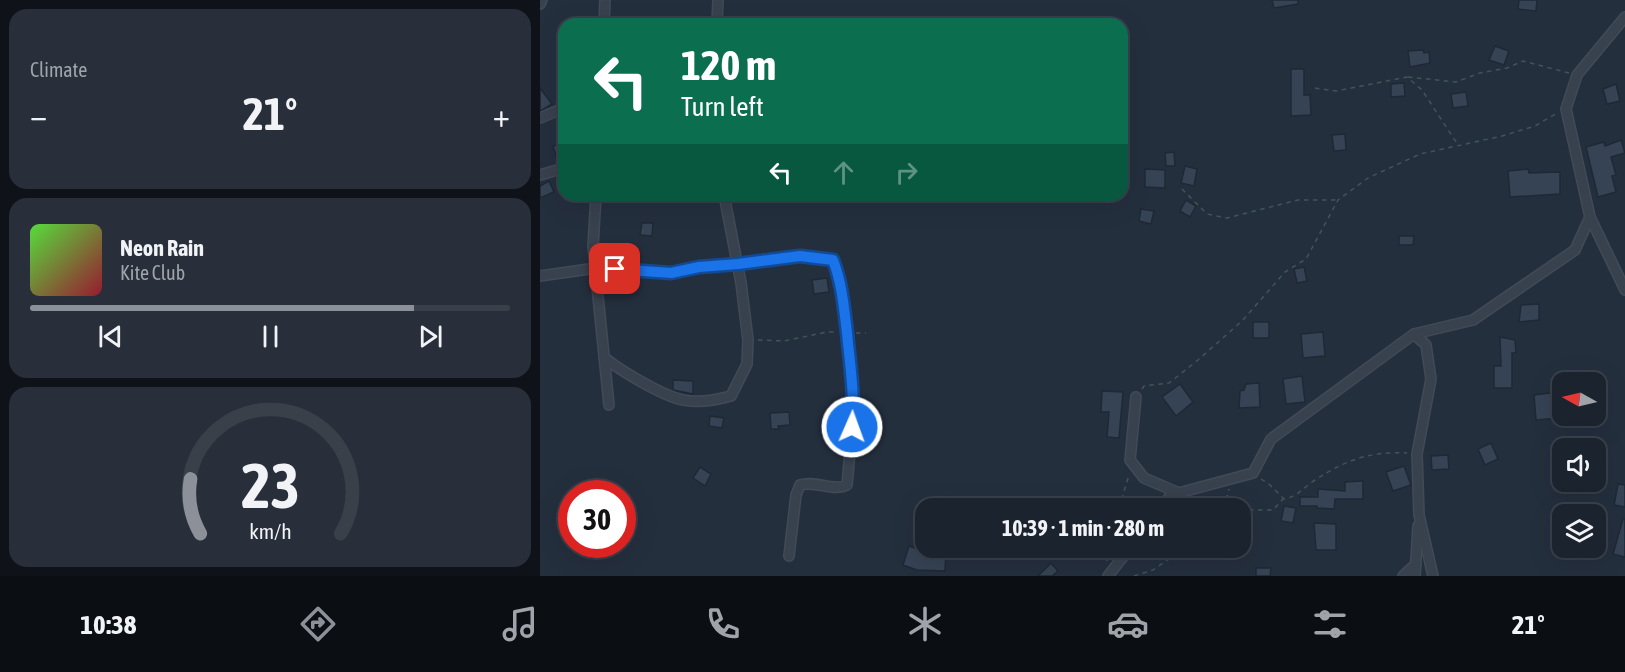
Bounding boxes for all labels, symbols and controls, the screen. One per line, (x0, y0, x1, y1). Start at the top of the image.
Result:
text: 120 m (681, 41, 776, 89)
icon: left (582, 42, 660, 120)
text: Climate (30, 58, 87, 81)
text: 21° (243, 88, 297, 140)
text: Turn left (681, 91, 764, 122)
text: − (30, 96, 47, 134)
text: + (493, 96, 510, 134)
icon: left (764, 156, 797, 189)
icon: ahead (827, 156, 860, 189)
icon: right (890, 156, 923, 189)
text: Neon Rain (120, 235, 204, 261)
pin (589, 243, 640, 294)
icon: arrive (598, 252, 631, 285)
text: Kite Club (120, 261, 185, 284)
icon: previous (94, 320, 127, 353)
icon: pause (254, 320, 287, 353)
icon: next (414, 320, 447, 353)
north arrow (1552, 372, 1606, 426)
map controls (1552, 372, 1606, 558)
position arrow (820, 395, 884, 459)
button: sound (1552, 438, 1606, 492)
text: 23 (241, 450, 299, 521)
speed limit sign: 30 (558, 480, 636, 558)
button: layers (1552, 504, 1606, 558)
text: 10:39 · 1 min · 280 m (1002, 515, 1164, 541)
text: km/h (249, 519, 291, 544)
icon: directions (297, 603, 339, 645)
icon: music (499, 603, 541, 645)
icon: phone (702, 603, 744, 645)
icon: climate (904, 603, 946, 645)
icon: car (1107, 603, 1149, 645)
icon: filters (1309, 603, 1351, 645)
text: 10:38 (80, 609, 136, 640)
text: 21° (1512, 609, 1545, 640)

